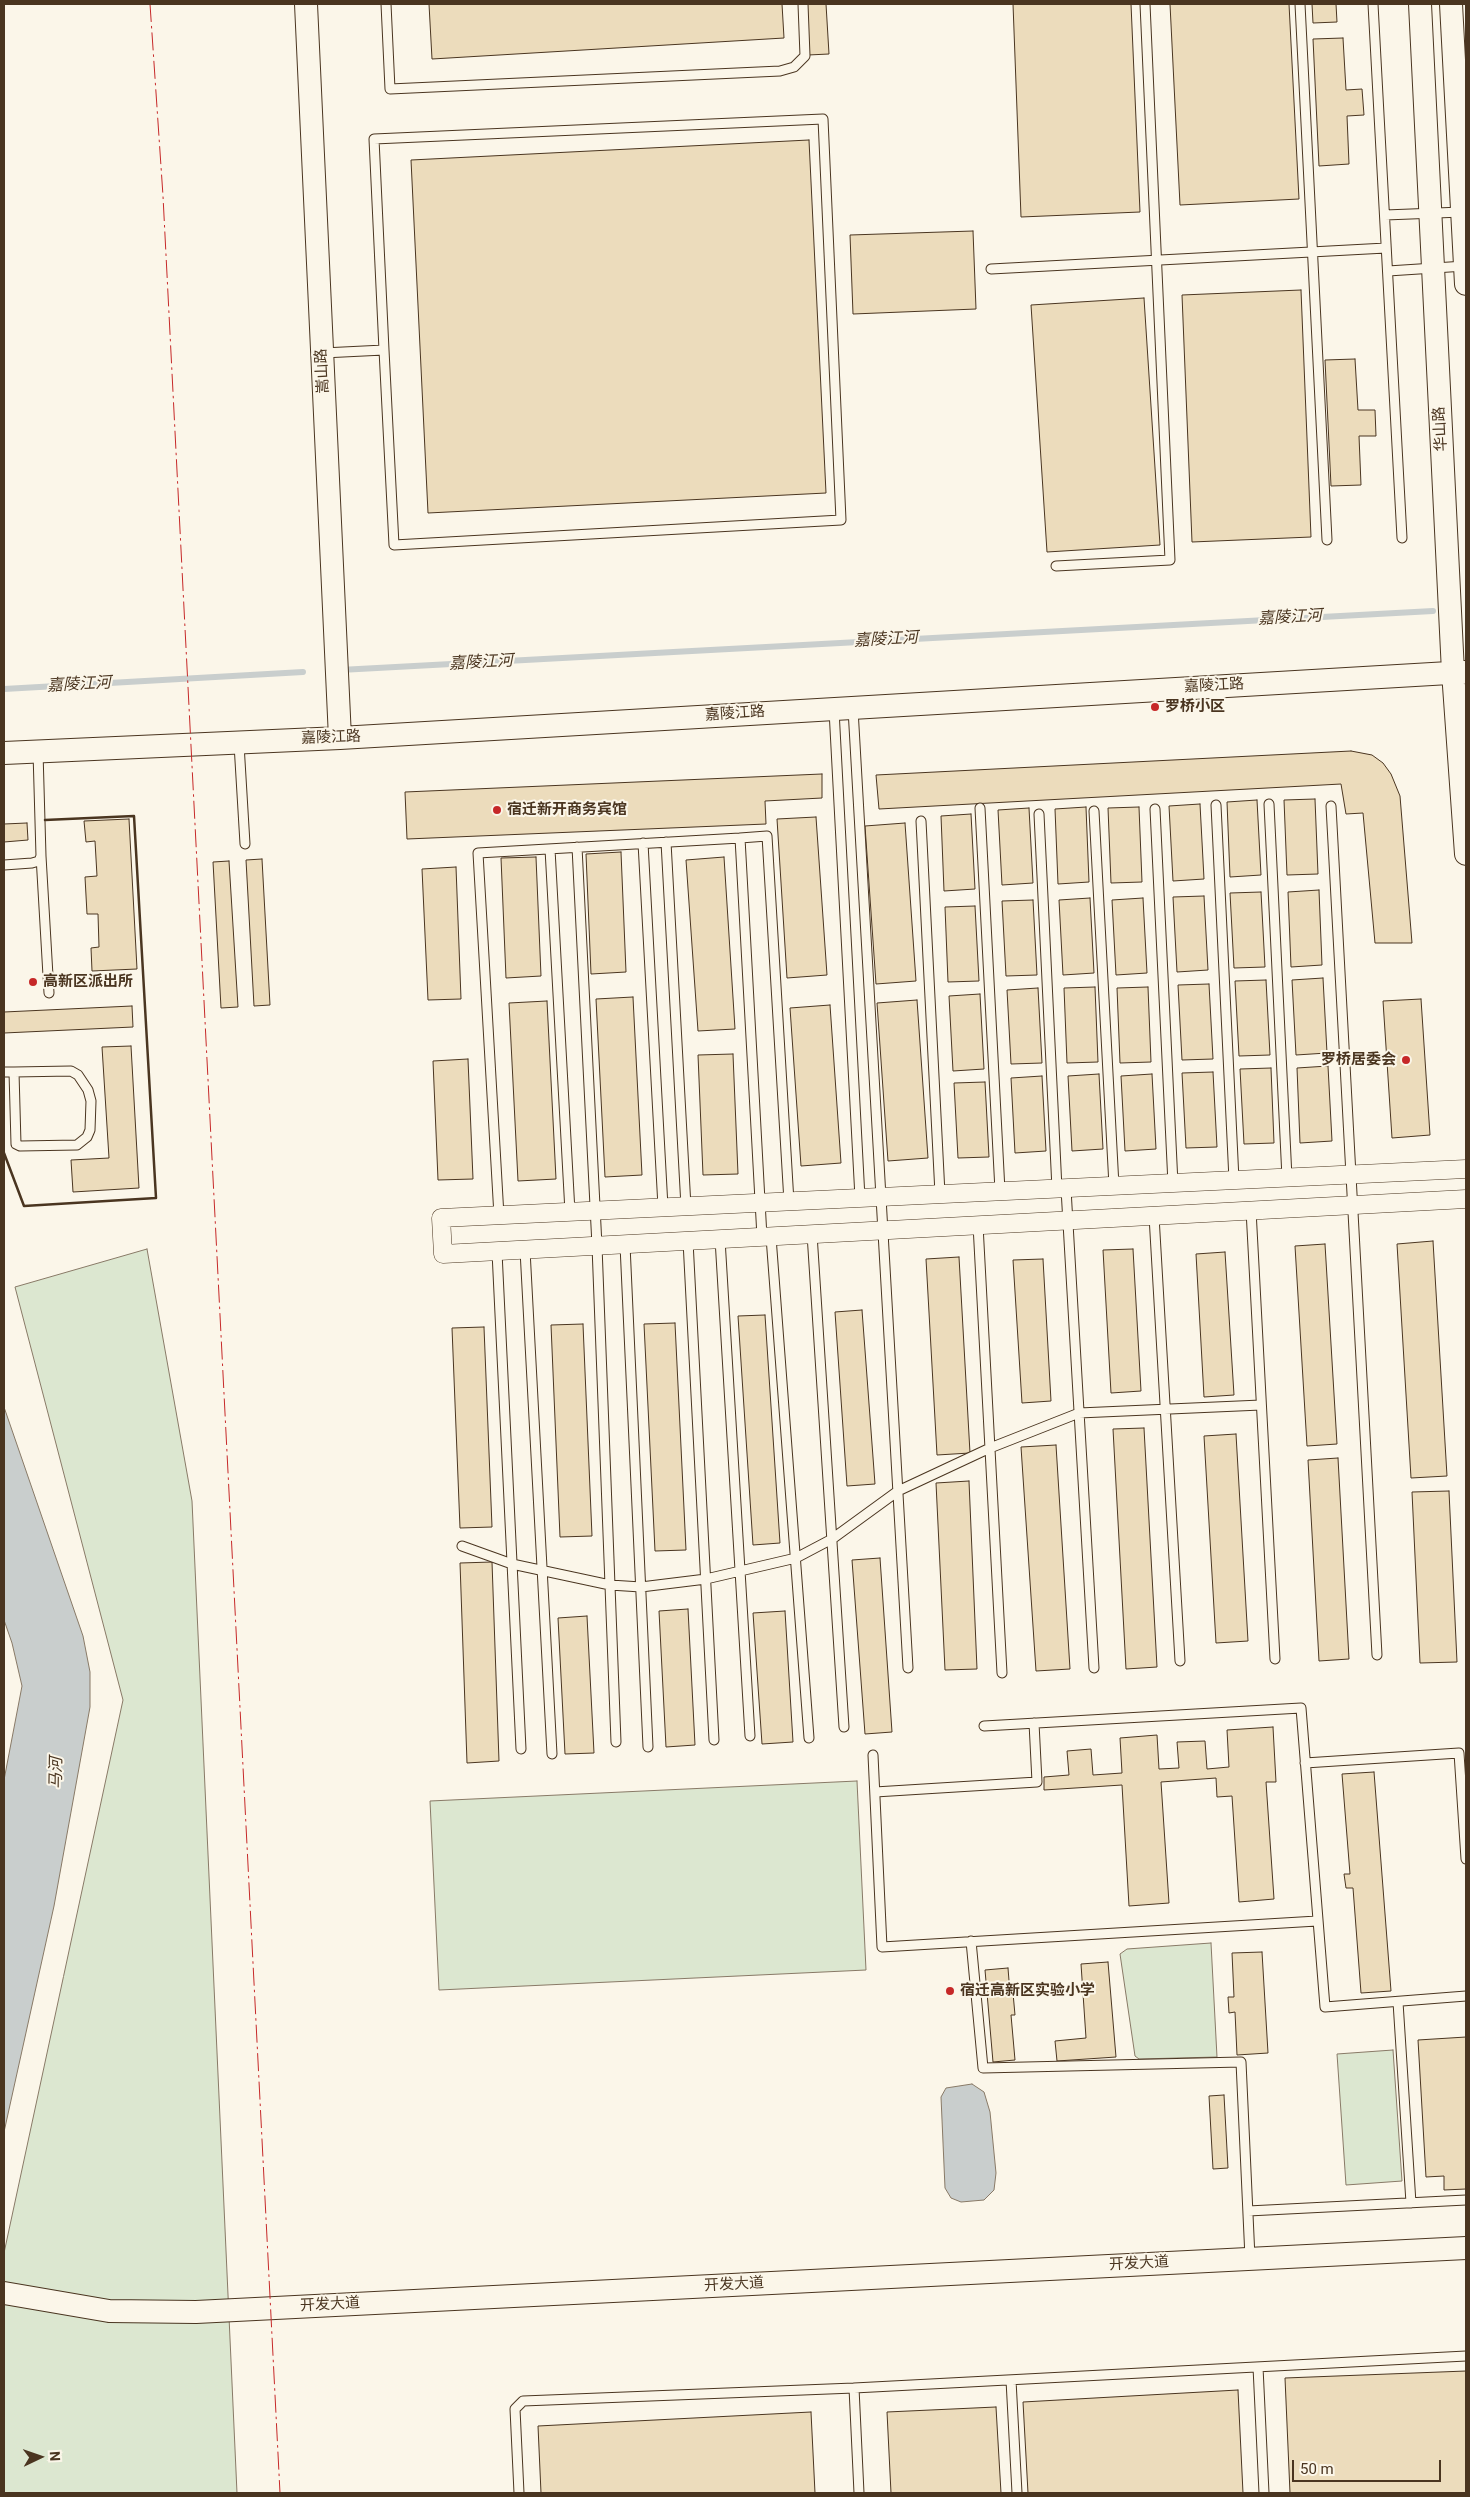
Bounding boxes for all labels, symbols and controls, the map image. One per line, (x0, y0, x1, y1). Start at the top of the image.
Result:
street label: 嵩山路 (313, 348, 333, 394)
street label: 华山路 (1431, 406, 1451, 452)
water label: 嘉陵江河 (1258, 607, 1322, 629)
water label: 嘉陵江河 (854, 629, 918, 651)
water label: 嘉陵江河 (449, 652, 513, 674)
water label: 嘉陵江河 (47, 674, 111, 696)
street label: 嘉陵江路 (1184, 675, 1244, 697)
place label: 罗桥小区 (1165, 698, 1225, 716)
marker: 罗桥小区 (1149, 701, 1161, 713)
street label: 嘉陵江路 (704, 703, 766, 725)
street label: 嘉陵江路 (301, 728, 361, 748)
place label: 宿迁新开商务宾馆 (507, 801, 627, 819)
marker: 宿迁新开商务宾馆 (491, 804, 503, 816)
place label: 高新区派出所 (43, 973, 133, 991)
marker: 高新区派出所 (27, 976, 39, 988)
place label: 罗桥居委会 (1321, 1051, 1396, 1069)
marker: 罗桥居委会 (1400, 1054, 1412, 1066)
water label: 马河 (47, 1757, 67, 1789)
place label: 宿迁高新区实验小学 (960, 1982, 1095, 2000)
marker: 宿迁高新区实验小学 (944, 1985, 956, 1997)
street label: 开发大道 (1109, 2253, 1169, 2275)
street label: 开发大道 (704, 2274, 764, 2296)
street label: 开发大道 (300, 2294, 360, 2316)
north arrow (15, 2432, 65, 2482)
scale bar (1295, 2450, 1444, 2482)
text: N (47, 2451, 63, 2462)
text: 50 m (1300, 2460, 1334, 2478)

